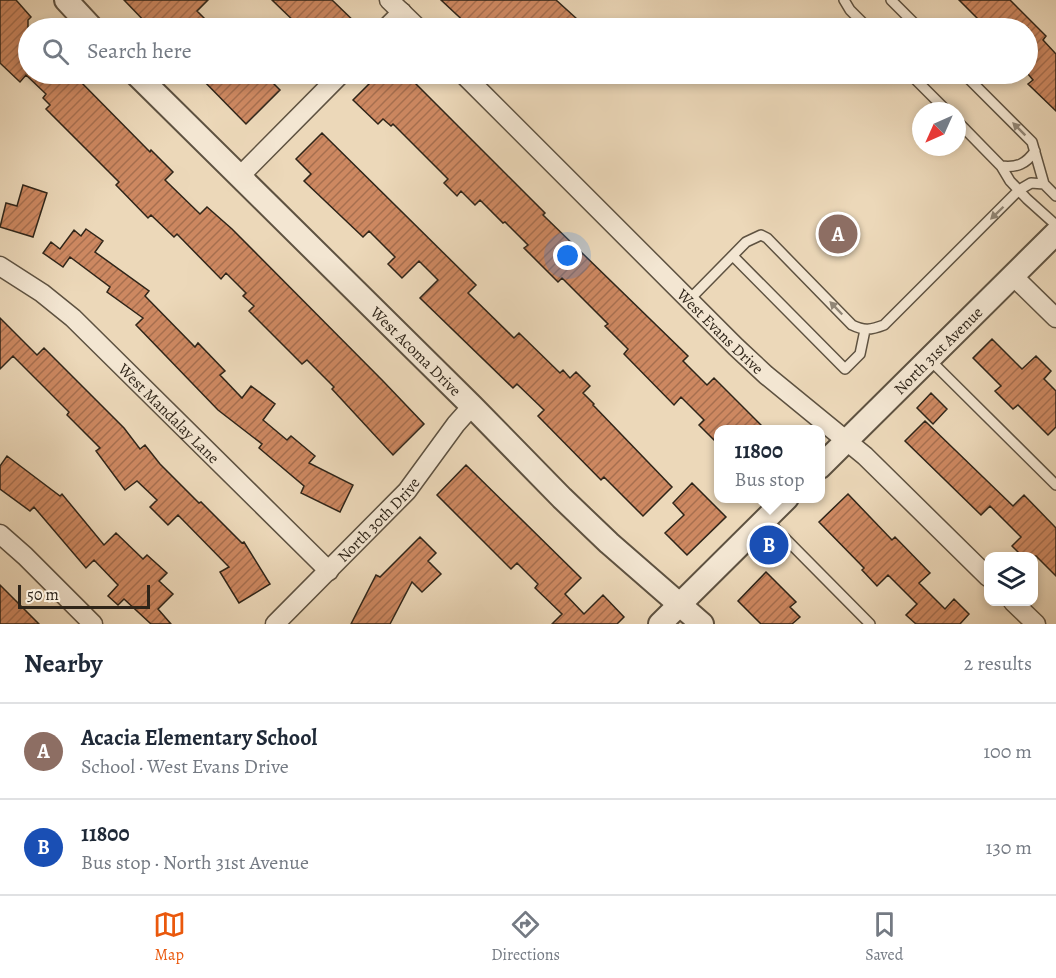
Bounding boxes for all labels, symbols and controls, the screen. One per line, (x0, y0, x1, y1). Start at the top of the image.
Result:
search box (18, 18, 1038, 84)
icon: search (39, 35, 72, 68)
text: Search here (87, 36, 192, 66)
north arrow (912, 102, 966, 156)
one-way arrow (1012, 122, 1026, 136)
one-way arrow (991, 206, 1005, 220)
pin: A (818, 212, 858, 256)
your location (553, 241, 582, 270)
street label: West Evans Drive (671, 283, 768, 379)
street label: West Acoma Drive (365, 301, 466, 401)
one-way arrow (829, 301, 843, 316)
street label: North 31st Avenue (889, 302, 988, 400)
street label: West Mandalay Lane (112, 358, 224, 469)
popup (714, 425, 825, 503)
text: 11800 (735, 436, 783, 466)
text: Bus stop (735, 466, 804, 493)
street label: North 30th Drive (333, 473, 425, 567)
pin: B (750, 522, 788, 568)
map controls (984, 552, 1038, 606)
button: layers (984, 552, 1038, 606)
scale bar (18, 582, 150, 610)
text: 50 m (27, 584, 59, 606)
text: Nearby (24, 646, 103, 681)
text: 2 results (964, 650, 1032, 677)
text: Acacia Elementary School (81, 723, 317, 753)
text: A (37, 738, 50, 765)
text: 100 m (983, 738, 1032, 765)
text: School · West Evans Drive (81, 753, 289, 780)
text: 11800 (81, 819, 129, 849)
text: B (37, 834, 50, 861)
text: 130 m (986, 834, 1032, 861)
text: Bus stop · North 31st Avenue (81, 849, 309, 876)
tab: Map (153, 908, 186, 966)
tab: Directions (491, 908, 560, 966)
tab: Saved (865, 908, 903, 966)

